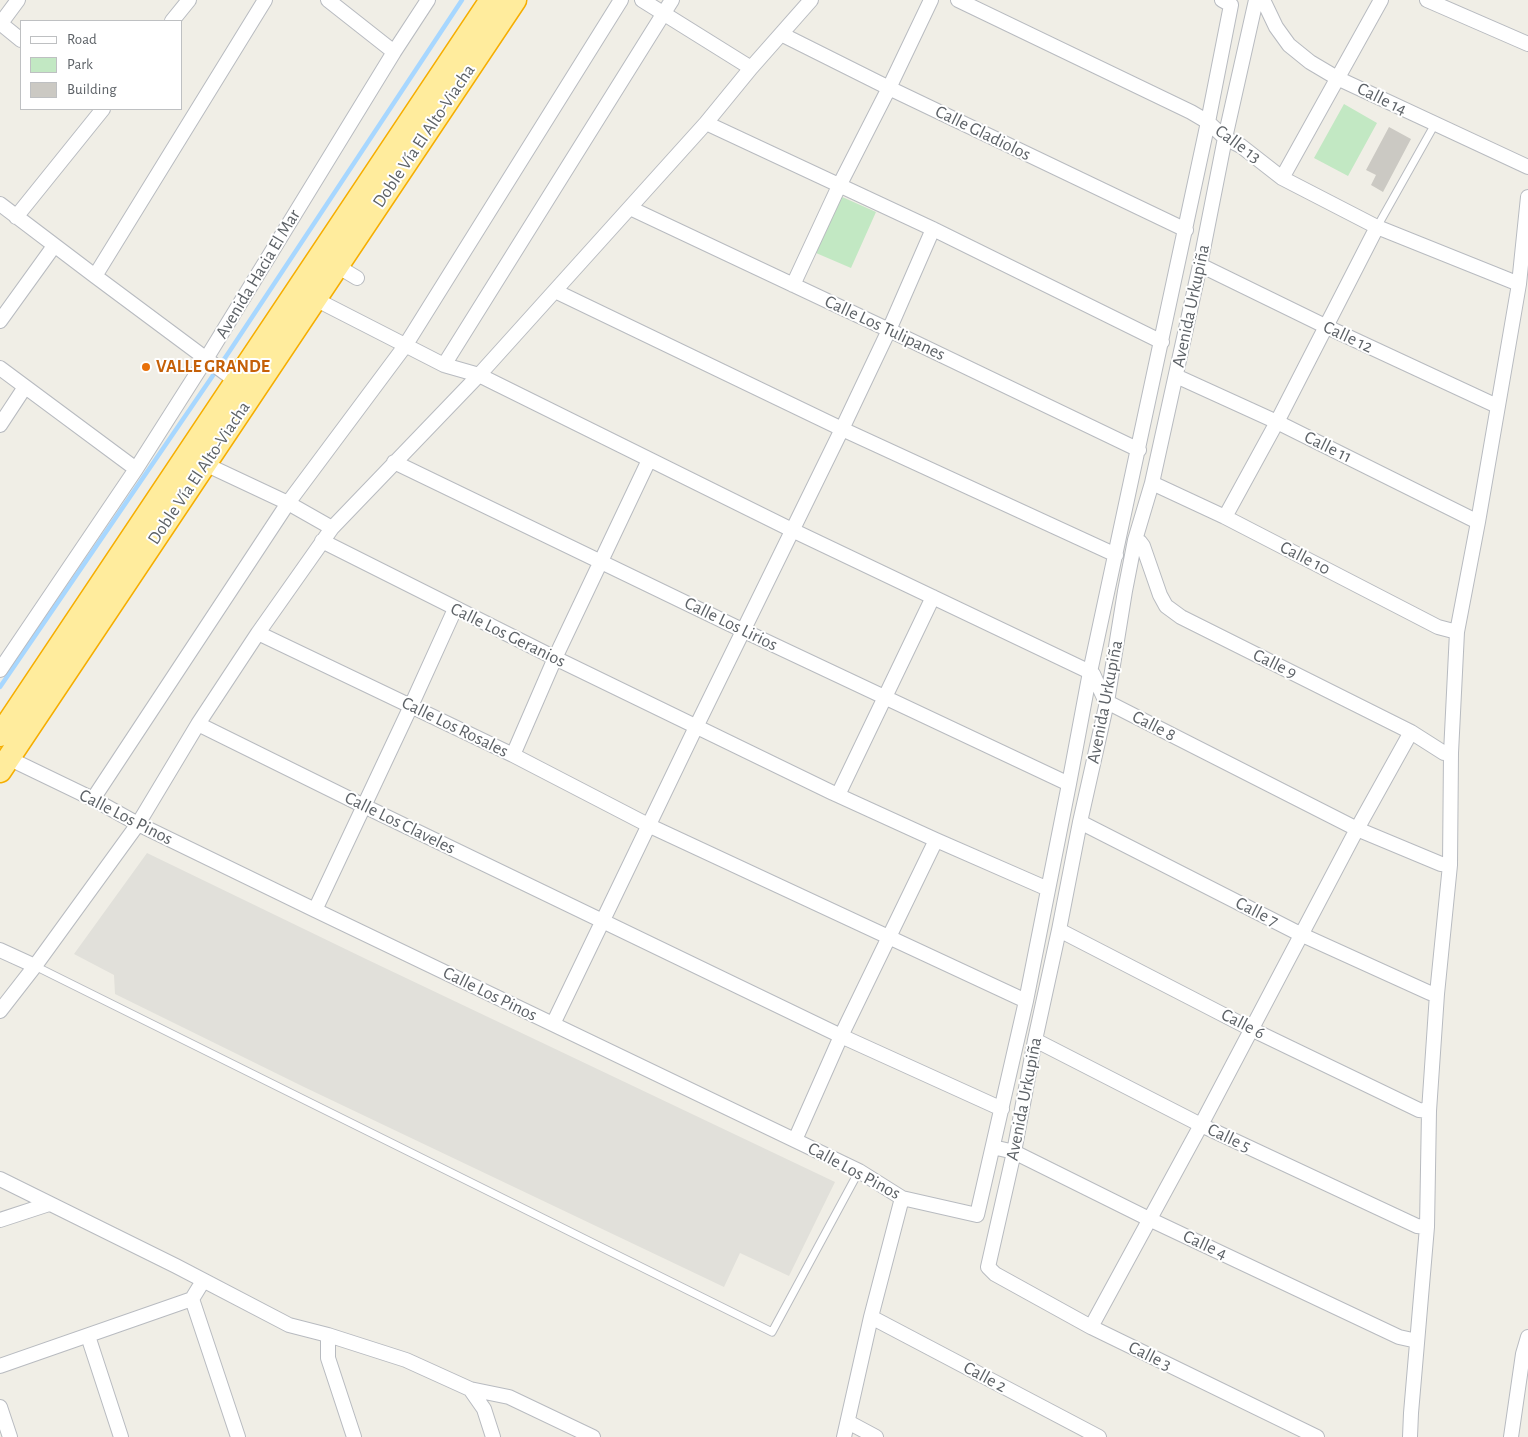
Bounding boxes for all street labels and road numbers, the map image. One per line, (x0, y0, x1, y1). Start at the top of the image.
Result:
street label: Doble Vía El Alto-Viacha (368, 60, 480, 212)
street label: Calle 14 (1354, 78, 1410, 120)
street label: Calle Gladiolos (932, 101, 1034, 165)
street label: Calle 13 (1211, 120, 1265, 168)
street label: Avenida Hacia El Mar (211, 206, 305, 342)
street label: Avenida Urkupiña (1167, 243, 1215, 369)
street label: Calle Los Tulipanes (821, 291, 949, 365)
street label: Calle 12 (1320, 316, 1376, 358)
street label: Doble Vía El Alto-Viacha (143, 397, 255, 549)
street label: Calle 11 (1301, 426, 1355, 468)
street label: Calle 10 (1276, 536, 1334, 580)
street label: Calle Los Lirios (681, 592, 781, 656)
street label: Calle Los Geranios (447, 598, 569, 672)
street label: Avenida Urkupiña (1082, 638, 1128, 766)
street label: Calle 9 (1249, 644, 1301, 684)
street label: Calle Los Rosales (398, 692, 512, 762)
street label: Calle 8 (1128, 706, 1180, 746)
street label: Calle Los Pinos (76, 784, 176, 850)
street label: Calle Los Claveles (341, 787, 459, 859)
street label: Calle 7 (1232, 892, 1282, 932)
street label: Calle Los Pinos (439, 962, 541, 1026)
street label: Calle 6 (1217, 1004, 1269, 1044)
street label: Avenida Urkupiña (1001, 1035, 1047, 1163)
street label: Calle 5 (1204, 1119, 1254, 1157)
street label: Calle Los Pinos (804, 1138, 904, 1204)
street label: Calle 4 (1179, 1225, 1231, 1265)
street label: Calle 3 (1125, 1336, 1175, 1376)
street label: Calle 2 (960, 1357, 1010, 1397)

